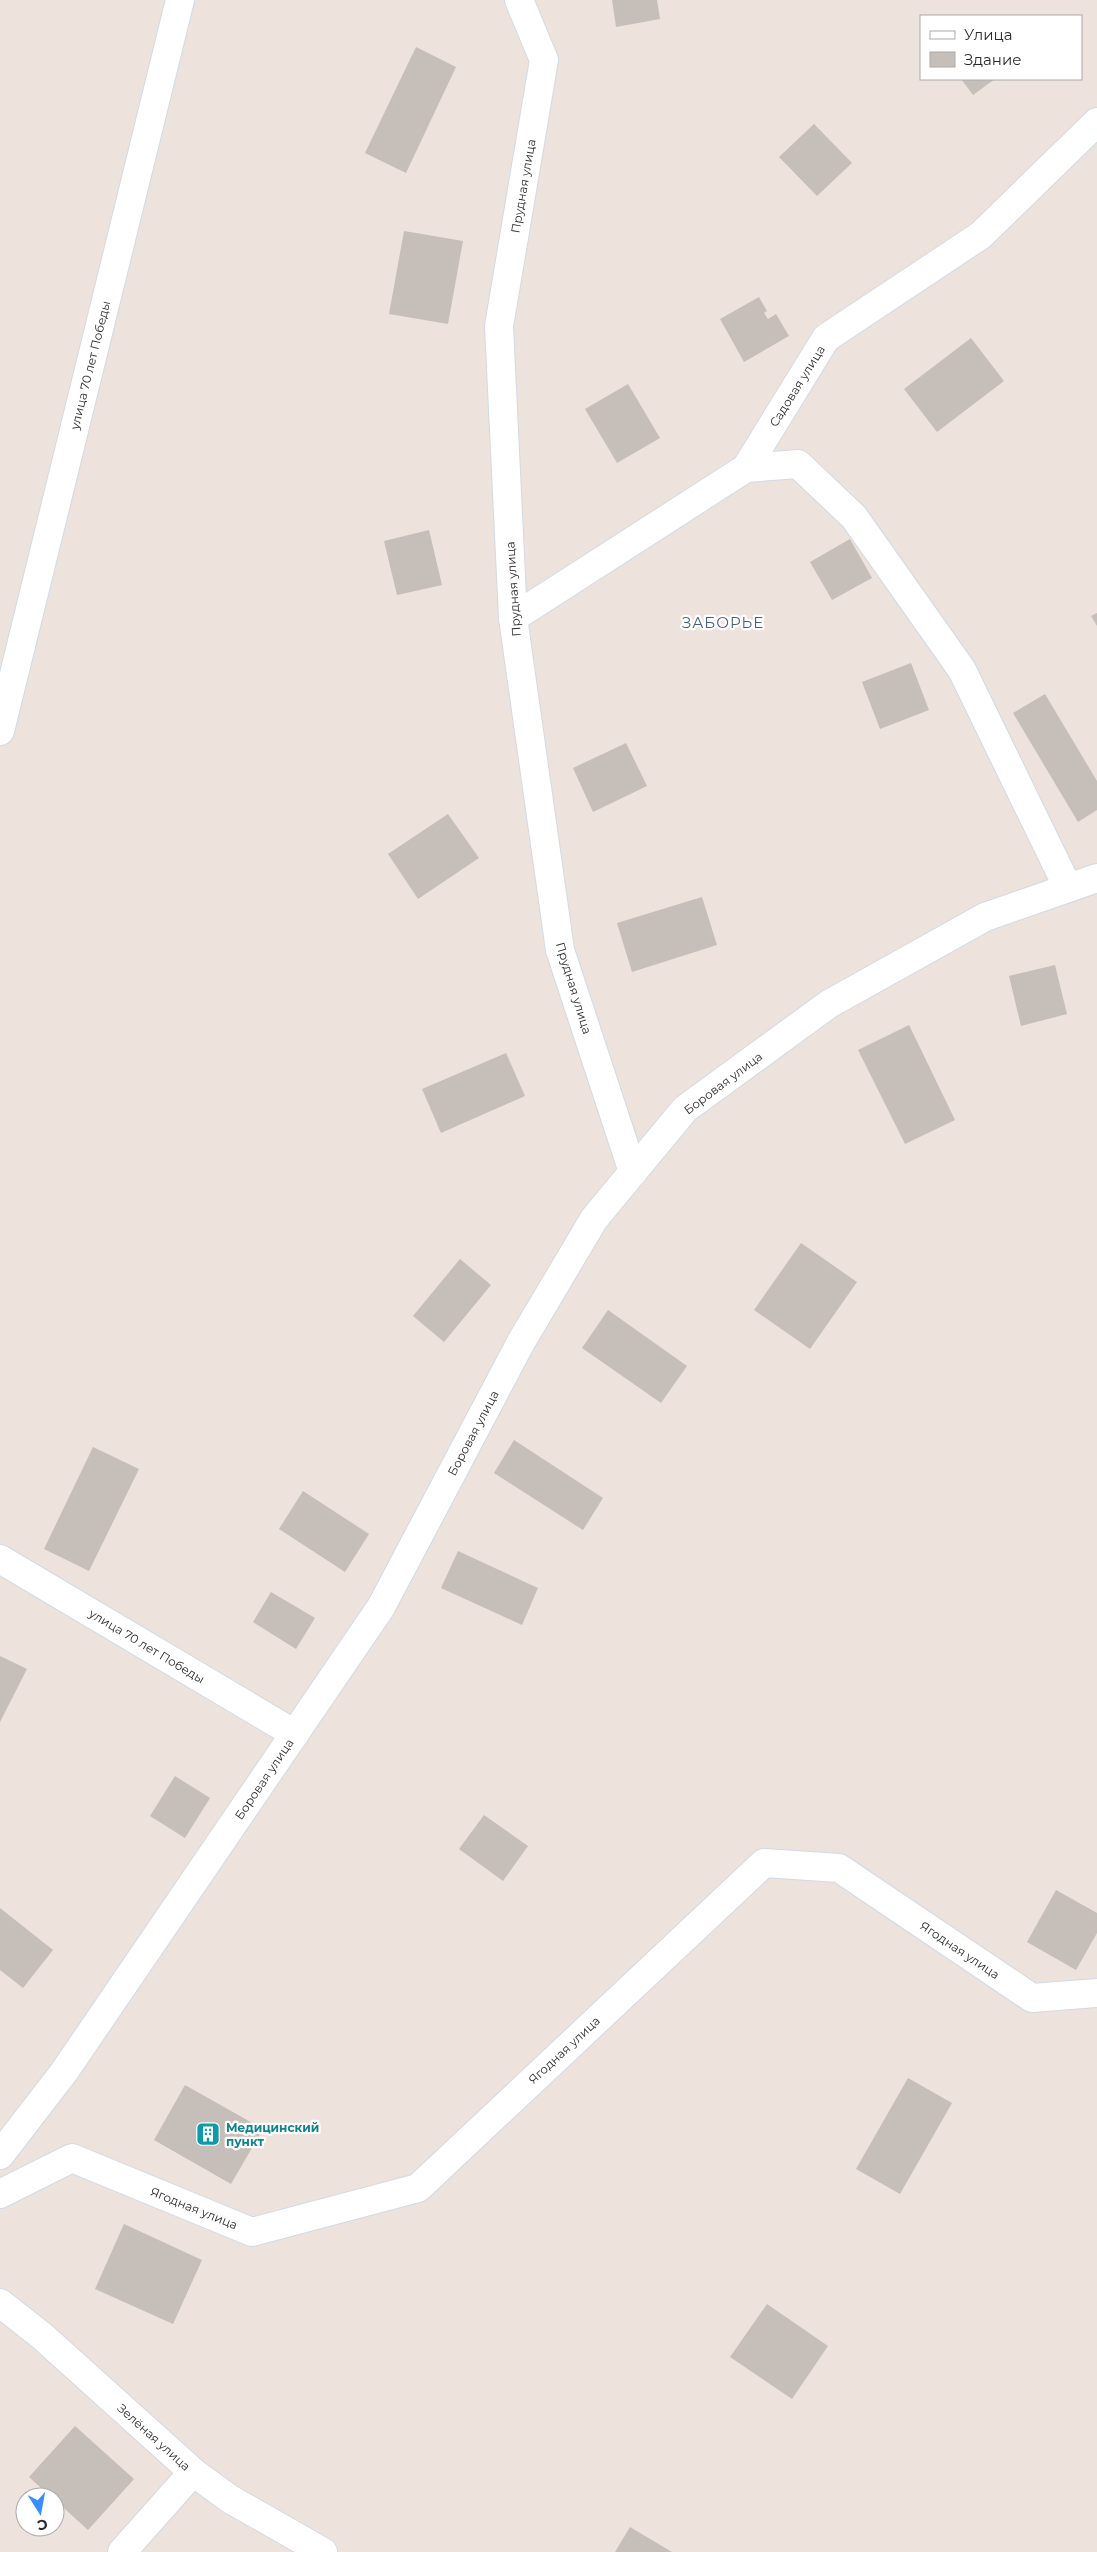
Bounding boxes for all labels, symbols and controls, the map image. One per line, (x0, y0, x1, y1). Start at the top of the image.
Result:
legend (920, 15, 1082, 80)
text: Улица (964, 25, 1012, 44)
text: Здание (964, 50, 1022, 69)
street label: Прудная улица (507, 138, 539, 234)
street label: улица 70 лет Победы (67, 299, 113, 432)
street label: Садовая улица (766, 343, 828, 429)
street label: Прудная улица (502, 541, 524, 637)
district label: ЗАБОРЬЕ (682, 613, 764, 632)
street label: Прудная улица (553, 940, 595, 1036)
street label: Боровая улица (681, 1049, 765, 1117)
street label: Боровая улица (444, 1388, 502, 1478)
street label: улица 70 лет Победы (86, 1605, 207, 1686)
street label: Боровая улица (231, 1736, 297, 1822)
street label: Ягодная улица (917, 1918, 1003, 1982)
street label: Ягодная улица (525, 2013, 603, 2087)
place label: Медицинский пункт (226, 2120, 319, 2149)
building icon: Медицинский пункт (195, 2121, 221, 2147)
street label: Ягодная улица (148, 2184, 240, 2232)
street label: Зелёная улица (115, 2400, 193, 2474)
north arrow (15, 2487, 65, 2537)
text: С (36, 2515, 49, 2535)

